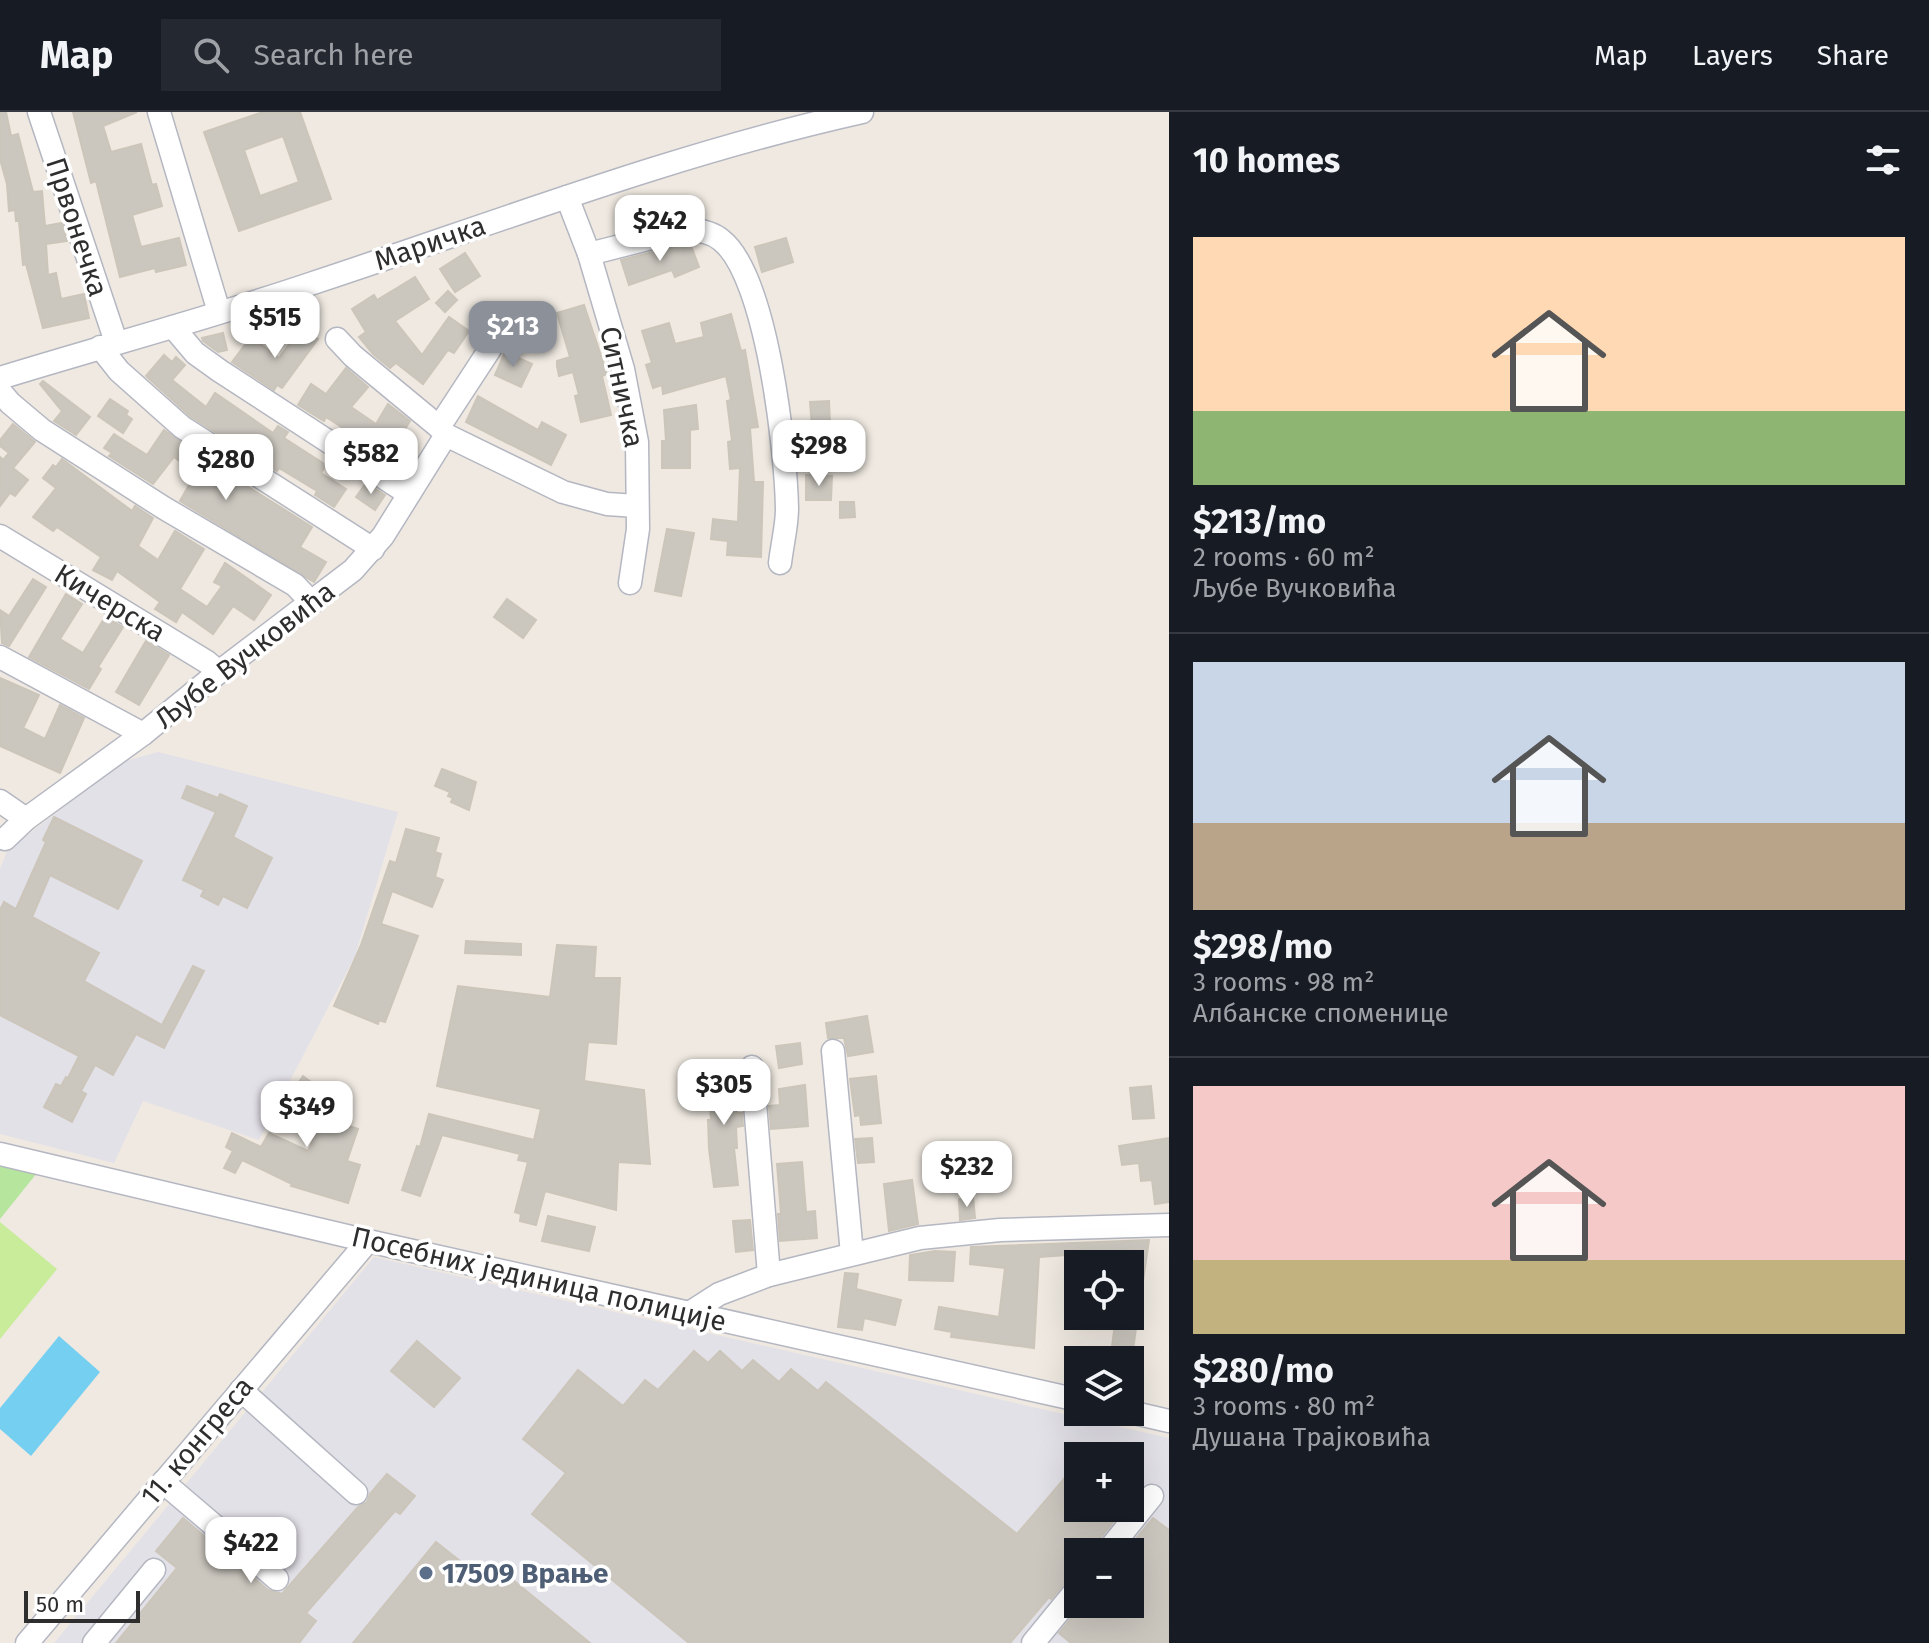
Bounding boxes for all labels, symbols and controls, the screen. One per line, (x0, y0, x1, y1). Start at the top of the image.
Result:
search box (161, 19, 721, 91)
text: Map (40, 32, 113, 78)
icon: search (189, 33, 233, 77)
text: Search here (253, 37, 414, 73)
text: Map (1594, 39, 1648, 72)
text: Layers (1692, 39, 1773, 72)
text: Share (1817, 39, 1889, 72)
icon: filters (1861, 138, 1905, 182)
text: 10 homes (1193, 140, 1340, 181)
street label: Првонечка (39, 153, 115, 301)
pin: $242 (613, 195, 707, 263)
text: $242 (633, 205, 687, 236)
street label: Маричка (370, 209, 490, 277)
icon: home (1477, 289, 1621, 433)
pin: $515 (228, 292, 322, 360)
pin: $213 (466, 301, 560, 369)
text: $515 (249, 302, 301, 333)
text: $213 (487, 311, 539, 342)
street label: Ситничка (593, 323, 651, 451)
pin: $298 (772, 420, 866, 488)
pin: $582 (324, 428, 418, 496)
text: $298 (791, 430, 847, 461)
pin: $280 (179, 434, 273, 502)
text: $582 (343, 438, 399, 469)
text: $280 (197, 444, 255, 475)
text: $213/mo (1193, 501, 1326, 542)
text: 2 rooms · 60 m² (1193, 542, 1375, 573)
street label: Кичерска (49, 557, 171, 649)
text: Љубе Вучковића (1193, 573, 1396, 604)
street label: Љубе Вучковића (149, 575, 341, 735)
icon: home (1477, 714, 1621, 858)
text: $298/mo (1193, 926, 1333, 967)
text: 3 rooms · 98 m² (1193, 967, 1374, 998)
text: Албанске споменице (1193, 998, 1449, 1029)
pin: $305 (677, 1059, 771, 1127)
text: $305 (696, 1069, 752, 1100)
pin: $349 (260, 1081, 354, 1149)
text: $349 (279, 1091, 335, 1122)
icon: home (1477, 1138, 1621, 1282)
pin: $232 (920, 1141, 1014, 1209)
text: $232 (940, 1151, 994, 1182)
street label: Посебних јединица полиције (348, 1220, 730, 1338)
map controls (1064, 1250, 1144, 1618)
button: locate (1064, 1250, 1144, 1330)
button: layers (1064, 1346, 1144, 1426)
text: $280/mo (1193, 1350, 1334, 1391)
street label: 11. конгреса (134, 1370, 260, 1512)
text: 3 rooms · 80 m² (1193, 1391, 1375, 1422)
text: Душана Трајковића (1193, 1422, 1431, 1453)
button: + (1064, 1442, 1144, 1522)
pin: $422 (204, 1517, 298, 1585)
text: $422 (223, 1527, 279, 1558)
button: − (1064, 1538, 1144, 1618)
place label: 17509 Врање (442, 1557, 609, 1590)
marker: 17509 Врање (417, 1564, 435, 1582)
scale bar (24, 1587, 140, 1623)
text: 50 m (36, 1591, 84, 1618)

